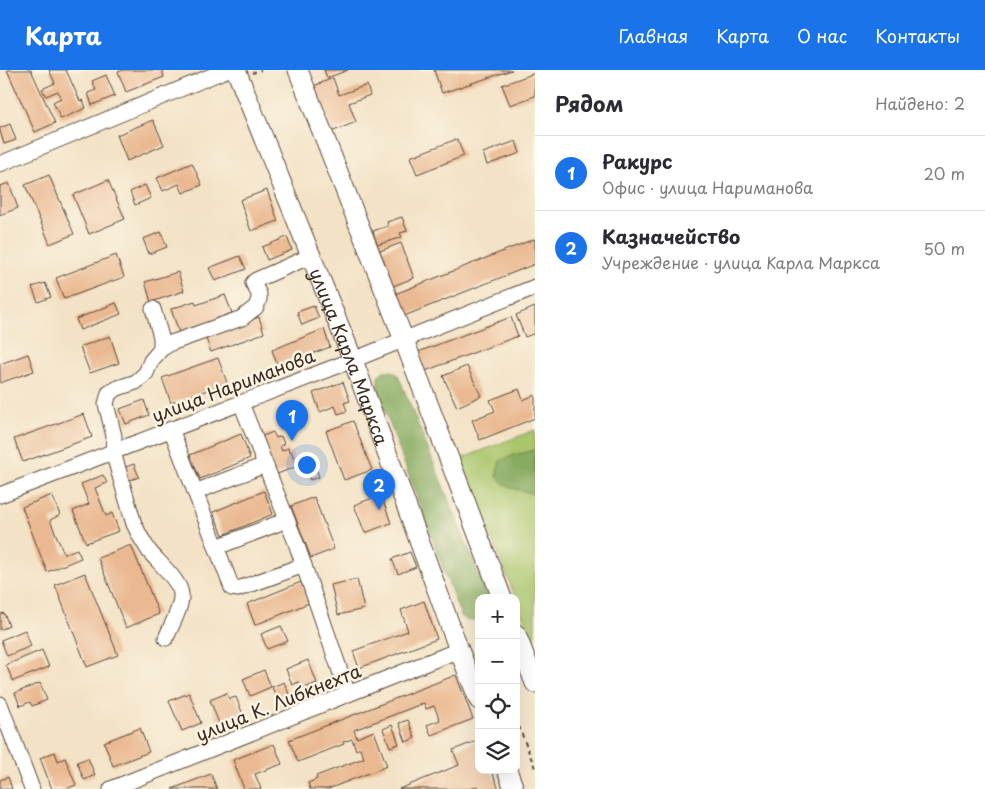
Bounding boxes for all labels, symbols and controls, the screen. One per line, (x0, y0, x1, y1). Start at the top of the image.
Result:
text: Карта (25, 17, 102, 53)
text: Главная (619, 22, 688, 49)
text: Карта (716, 22, 769, 49)
text: О нас (797, 22, 847, 49)
text: Контакты (875, 22, 960, 49)
text: Рядом (555, 87, 623, 119)
text: Найдено: 2 (875, 91, 965, 115)
text: Ракурс (602, 147, 672, 175)
text: 1 (567, 161, 575, 185)
text: 20 m (924, 161, 965, 185)
text: Офис · улица Нариманова (602, 175, 813, 199)
text: Казначейство (602, 222, 740, 250)
text: 2 (565, 236, 577, 260)
text: 50 m (924, 236, 965, 260)
text: Учреждение · улица Карла Маркса (602, 250, 880, 274)
street label: улица Карла Маркса (304, 264, 397, 449)
street label: улица Нариманова (147, 341, 319, 429)
pin: 1 (276, 400, 308, 441)
your location (294, 452, 320, 478)
pin: 2 (363, 469, 395, 510)
map controls (475, 594, 520, 774)
button: + (475, 594, 520, 639)
button: − (475, 639, 520, 684)
street label: улица К. Либкнехта (191, 656, 365, 747)
button: locate (475, 684, 520, 729)
button: layers (475, 729, 520, 774)

